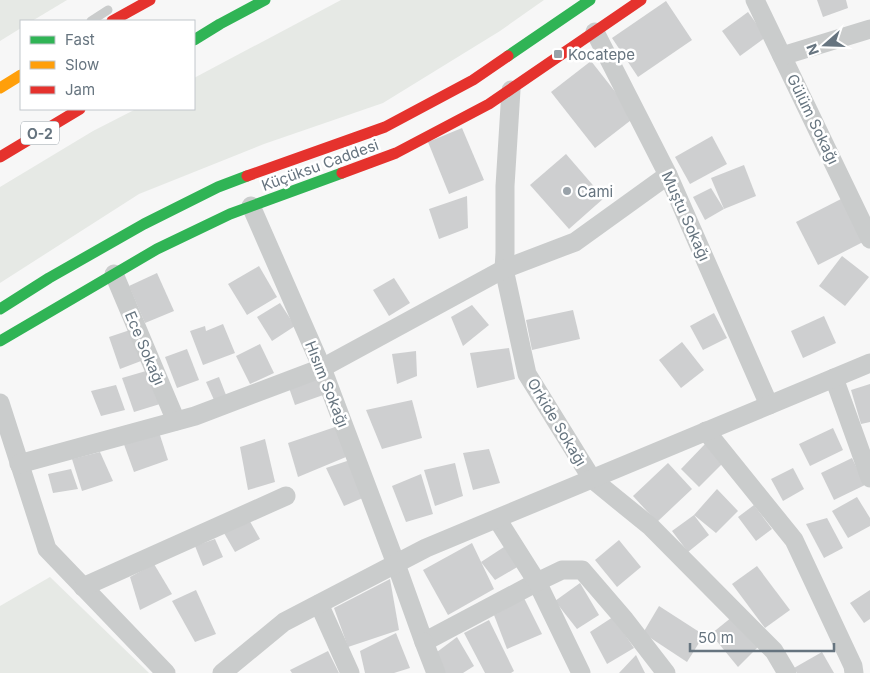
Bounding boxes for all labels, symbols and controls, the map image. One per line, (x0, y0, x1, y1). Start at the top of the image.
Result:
legend (20, 20, 195, 110)
north arrow (800, 20, 850, 70)
text: Fast (65, 30, 95, 49)
text: N (803, 42, 822, 58)
place label: Kocatepe (568, 45, 635, 64)
marker: Kocatepe (552, 48, 564, 60)
text: Slow (65, 55, 99, 74)
street label: Gülüm Sokağı (783, 71, 843, 167)
text: Jam (65, 80, 95, 99)
road number: O-2 (21, 122, 59, 144)
street label: Küçüksu Caddesi (259, 135, 381, 195)
street label: Muştu Sokağı (658, 168, 714, 264)
place label: Cami (577, 182, 613, 201)
marker: Cami (561, 185, 573, 197)
street label: Ece Sokağı (121, 308, 169, 388)
street label: Hısım Sokağı (301, 338, 353, 430)
street label: Orkide Sokağı (523, 374, 591, 470)
scale bar (690, 620, 834, 652)
text: 50 m (698, 628, 734, 647)

